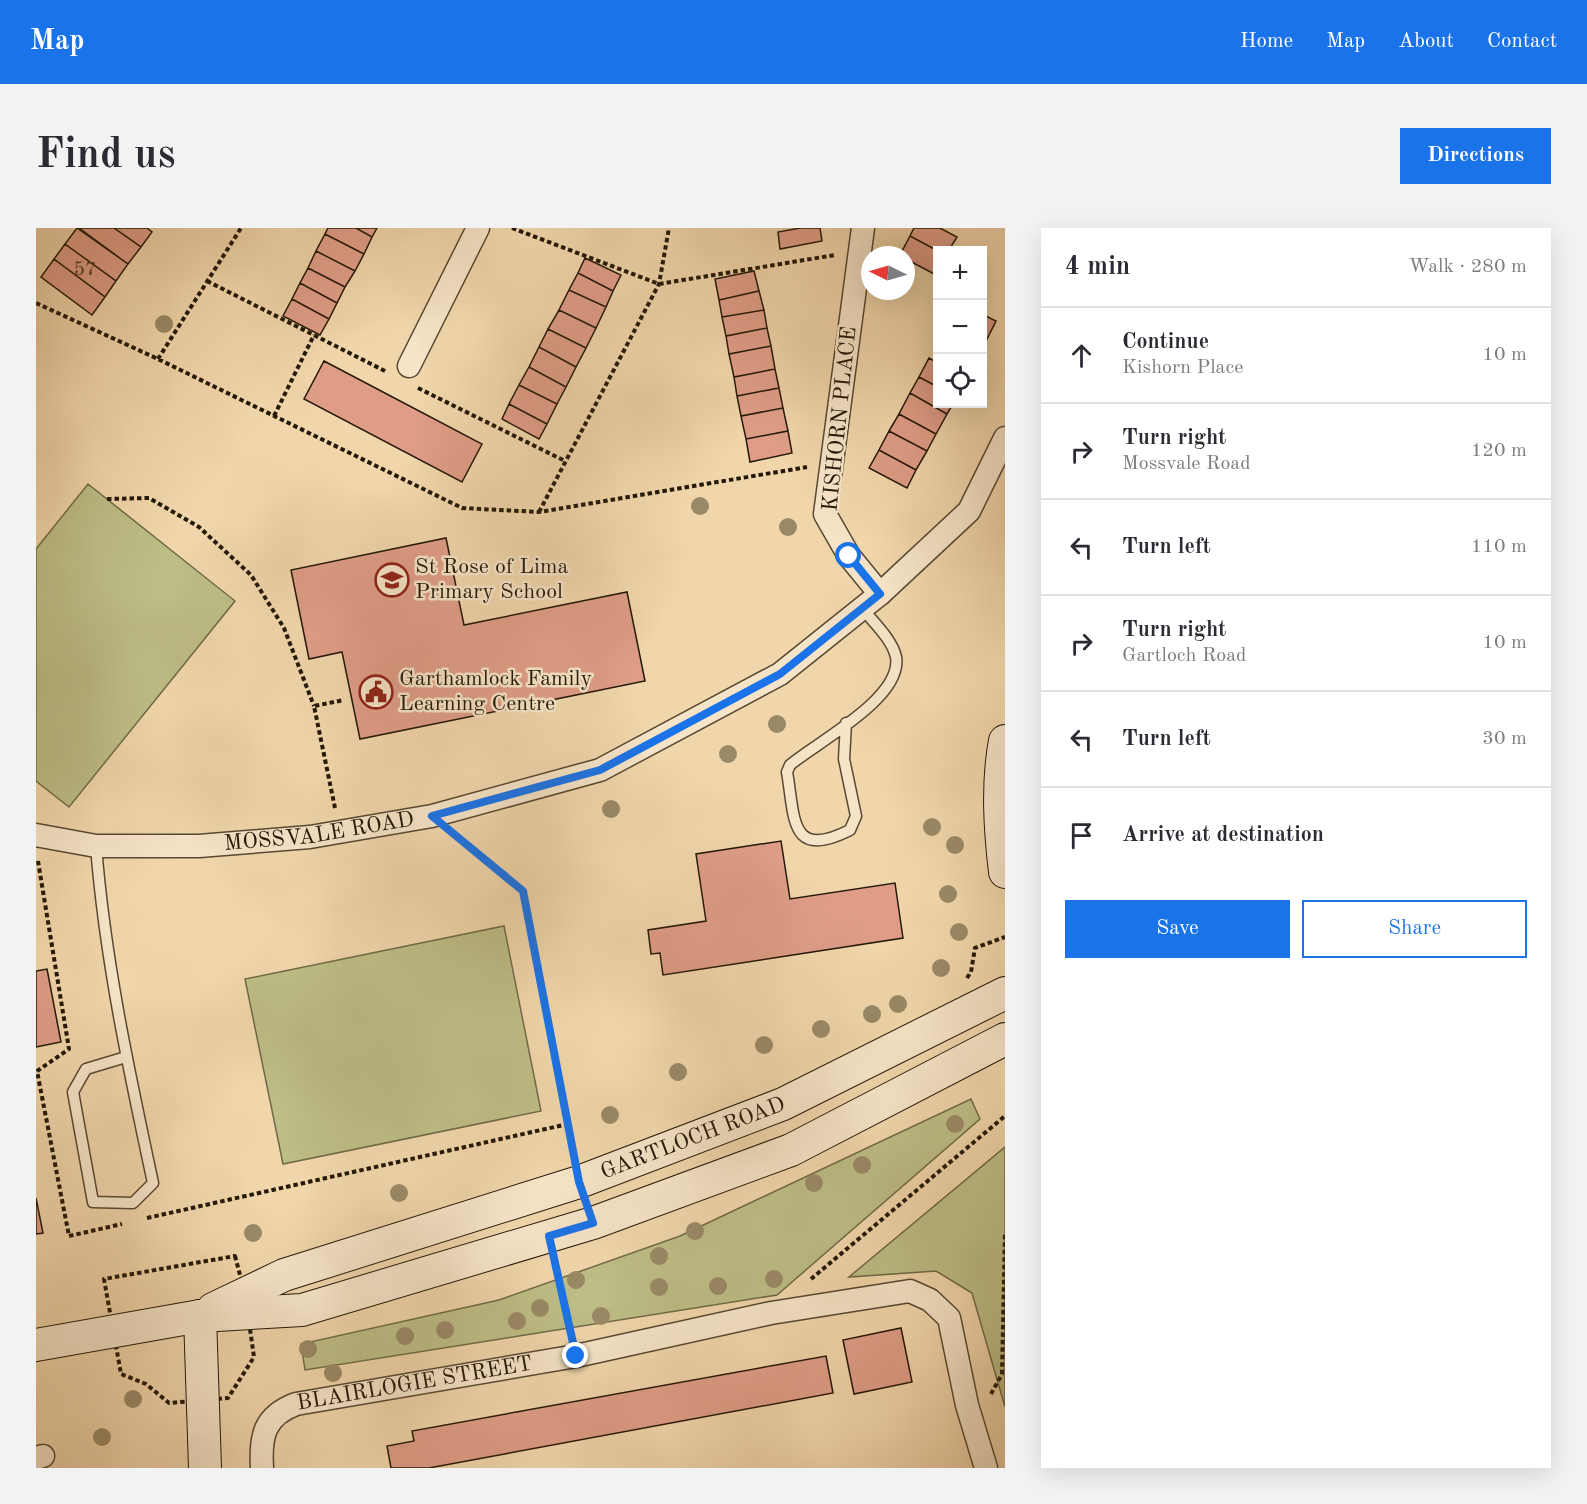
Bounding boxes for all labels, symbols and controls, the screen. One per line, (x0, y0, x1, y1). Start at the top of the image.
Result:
text: Map (30, 28, 84, 56)
text: Home (1240, 31, 1293, 52)
text: Map (1326, 31, 1365, 52)
text: About (1398, 31, 1454, 52)
text: Contact (1487, 31, 1557, 52)
button: Directions (1400, 128, 1551, 184)
text: Find us (36, 135, 175, 177)
north arrow (861, 246, 915, 300)
map controls (933, 246, 987, 408)
button: + (933, 246, 987, 300)
text: 4 min (1065, 254, 1130, 280)
text: Walk · 280 m (1408, 257, 1527, 277)
house number: 57 (73, 260, 97, 280)
button: − (933, 300, 987, 354)
street label: KISHORN PLACE (819, 325, 861, 513)
text: Continue (1122, 331, 1209, 353)
icon: ahead (1065, 339, 1098, 372)
text: 10 m (1482, 345, 1527, 365)
button: locate (933, 354, 987, 408)
text: Kishorn Place (1122, 358, 1243, 378)
text: Turn right (1122, 427, 1226, 449)
icon: right (1065, 435, 1098, 468)
text: 120 m (1471, 441, 1527, 461)
text: Mossvale Road (1122, 454, 1251, 474)
icon: left (1065, 531, 1098, 564)
text: Turn left (1122, 536, 1211, 558)
text: 110 m (1471, 537, 1527, 557)
route start (835, 542, 861, 568)
place label: St Rose of Lima Primary School (415, 556, 568, 603)
school or university icon: St Rose of Lima Primary School (374, 562, 410, 598)
text: Turn right (1122, 619, 1226, 641)
icon: right (1065, 627, 1098, 660)
text: 10 m (1482, 633, 1527, 653)
text: Gartloch Road (1122, 646, 1247, 666)
place label: Garthamlock Family Learning Centre (399, 668, 592, 715)
public building icon: Garthamlock Family Learning Centre (358, 674, 394, 710)
icon: left (1065, 723, 1098, 756)
text: Turn left (1122, 728, 1211, 750)
text: 30 m (1482, 729, 1527, 749)
street label: MOSSVALE ROAD (223, 808, 416, 855)
icon: arrive (1065, 819, 1098, 852)
text: Arrive at destination (1122, 824, 1324, 846)
button: Save (1065, 900, 1290, 958)
button: Share (1302, 900, 1527, 958)
street label: GARTLOCH ROAD (598, 1093, 788, 1184)
route end (562, 1342, 588, 1368)
street label: BLAIRLOGIE STREET (295, 1353, 534, 1415)

